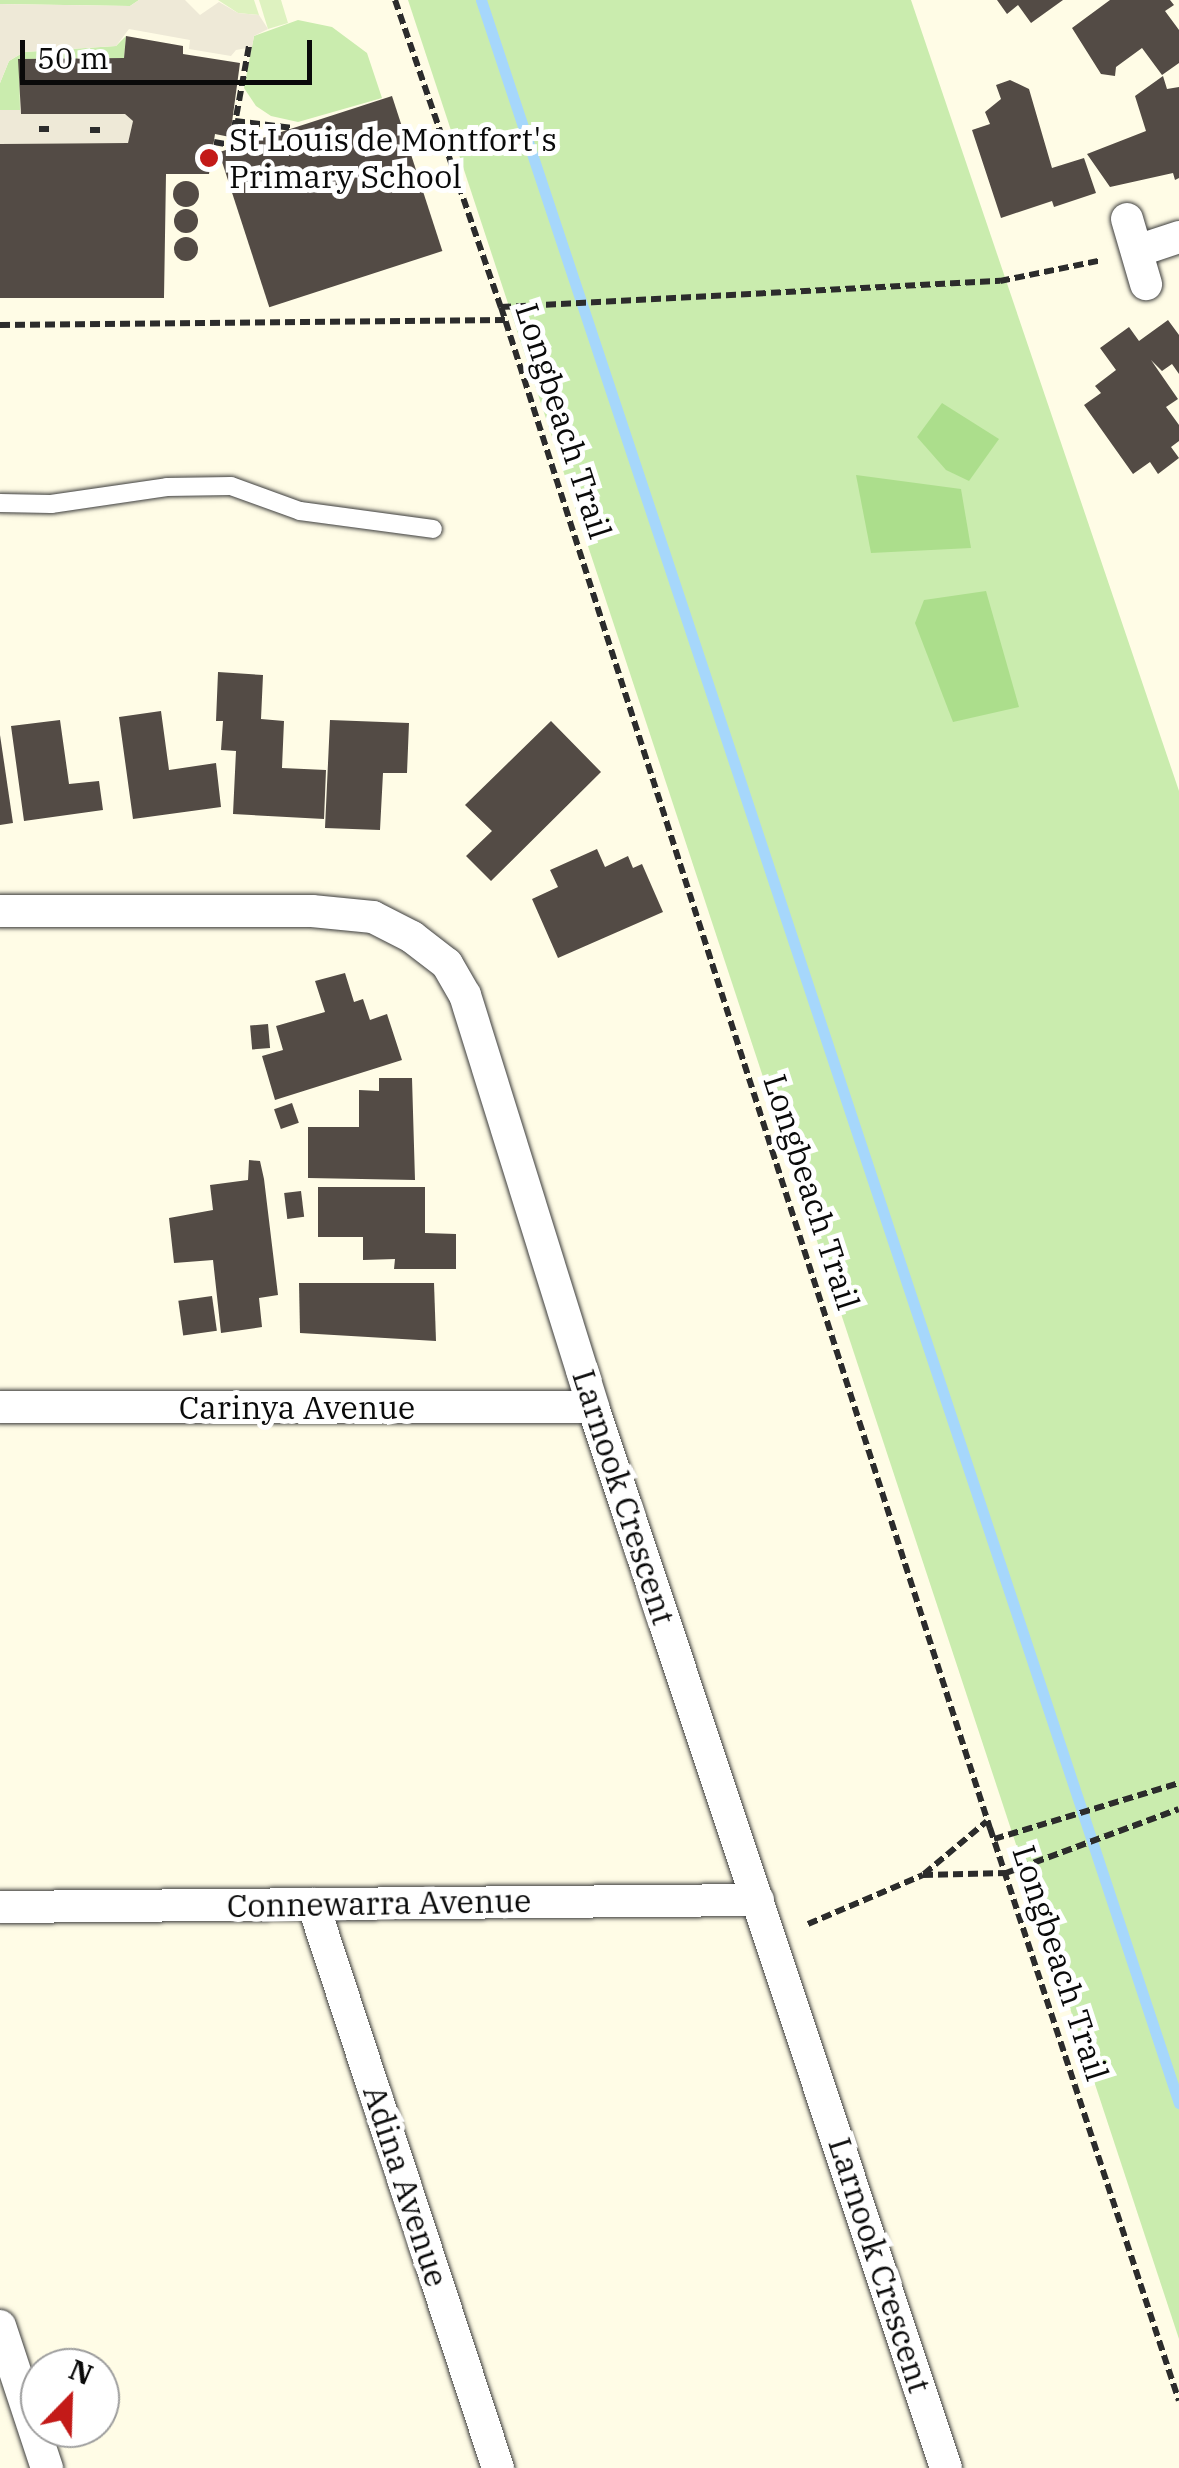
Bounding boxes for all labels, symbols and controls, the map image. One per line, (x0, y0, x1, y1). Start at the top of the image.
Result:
scale bar (25, 20, 318, 82)
text: 50 m (37, 38, 109, 77)
place label: St Louis de Montfort's Primary School (229, 121, 557, 196)
marker: St Louis de Montfort's Primary School (198, 147, 220, 169)
street label: Longbeach Trail (508, 299, 620, 543)
street label: Longbeach Trail (756, 1070, 868, 1314)
street label: Larnook Crescent (565, 1365, 683, 1629)
street label: Carinya Avenue (179, 1388, 415, 1426)
street label: Longbeach Trail (1005, 1841, 1117, 2085)
street label: Connewarra Avenue (227, 1881, 531, 1925)
street label: Adina Avenue (355, 2081, 457, 2291)
street label: Larnook Crescent (821, 2133, 939, 2397)
north arrow (20, 2348, 120, 2448)
text: N (64, 2350, 99, 2393)

